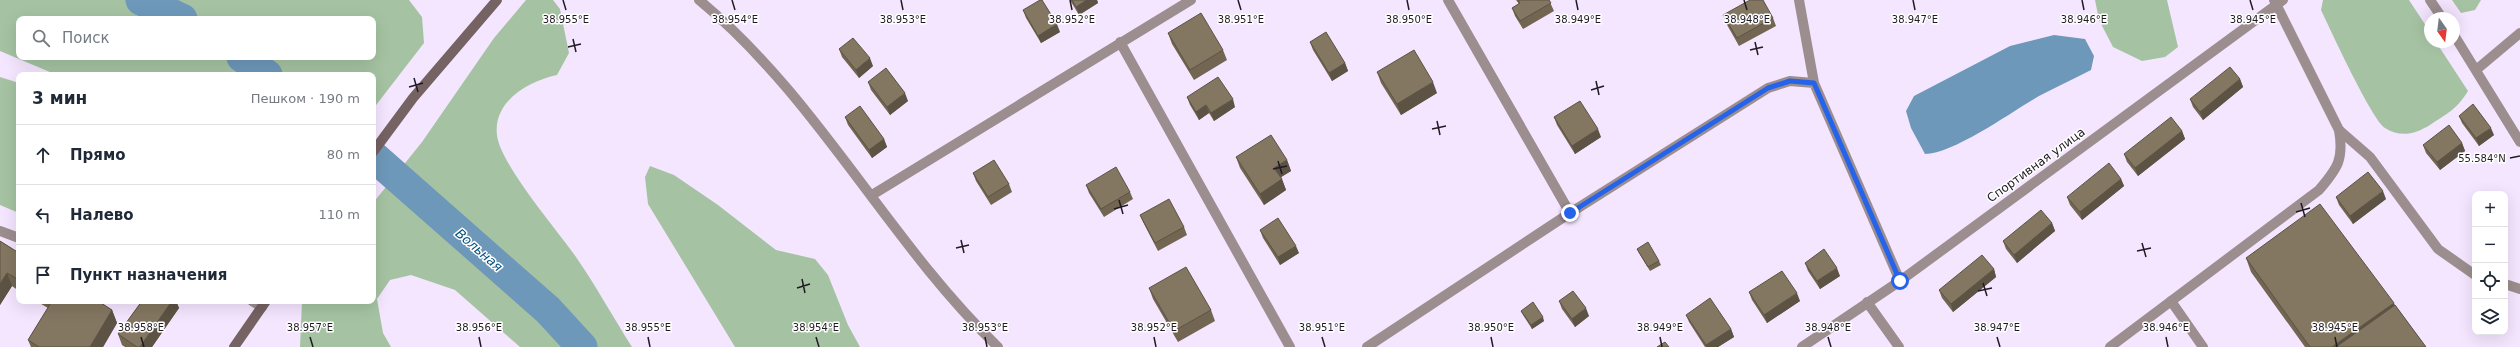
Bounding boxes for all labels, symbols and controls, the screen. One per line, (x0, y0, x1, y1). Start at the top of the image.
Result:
north arrow (2424, 12, 2460, 48)
text: 38.955°E (543, 14, 589, 25)
text: 38.954°E (712, 14, 758, 25)
text: 38.953°E (880, 14, 926, 25)
text: 38.952°E (1049, 14, 1095, 25)
text: 38.951°E (1218, 14, 1264, 25)
text: 38.950°E (1386, 14, 1432, 25)
text: 38.949°E (1555, 14, 1601, 25)
text: 38.948°E (1724, 14, 1770, 25)
text: 38.947°E (1892, 14, 1938, 25)
text: 38.946°E (2061, 14, 2107, 25)
text: 38.945°E (2230, 14, 2276, 25)
search box (16, 16, 376, 60)
icon: search (30, 27, 52, 49)
text: Поиск (62, 29, 110, 47)
text: 3 мин (32, 88, 87, 108)
text: Пешком · 190 m (251, 91, 360, 106)
street label: Спортивная улица (1984, 125, 2088, 205)
icon: ahead (32, 144, 54, 166)
text: Прямо (70, 146, 126, 164)
text: 80 m (327, 147, 360, 162)
text: 55.584°N (2458, 153, 2506, 164)
map controls (2472, 191, 2508, 335)
button: + (2472, 191, 2508, 227)
icon: left (32, 204, 54, 226)
route end (1561, 204, 1579, 222)
text: Налево (70, 206, 134, 224)
text: 110 m (318, 207, 360, 222)
water label: Вольная (453, 226, 506, 275)
button: − (2472, 227, 2508, 263)
button: locate (2472, 263, 2508, 299)
icon: arrive (32, 264, 54, 286)
text: Пункт назначения (70, 266, 227, 284)
route start (1891, 272, 1909, 290)
button: layers (2472, 299, 2508, 335)
text: 38.958°E (118, 322, 164, 333)
text: 38.957°E (287, 322, 333, 333)
text: 38.956°E (456, 322, 502, 333)
text: 38.955°E (625, 322, 671, 333)
text: 38.954°E (793, 322, 839, 333)
text: 38.953°E (962, 322, 1008, 333)
text: 38.952°E (1131, 322, 1177, 333)
text: 38.951°E (1299, 322, 1345, 333)
text: 38.950°E (1468, 322, 1514, 333)
text: 38.949°E (1637, 322, 1683, 333)
text: 38.948°E (1805, 322, 1851, 333)
text: 38.947°E (1974, 322, 2020, 333)
text: 38.946°E (2143, 322, 2189, 333)
text: 38.945°E (2312, 322, 2358, 333)

